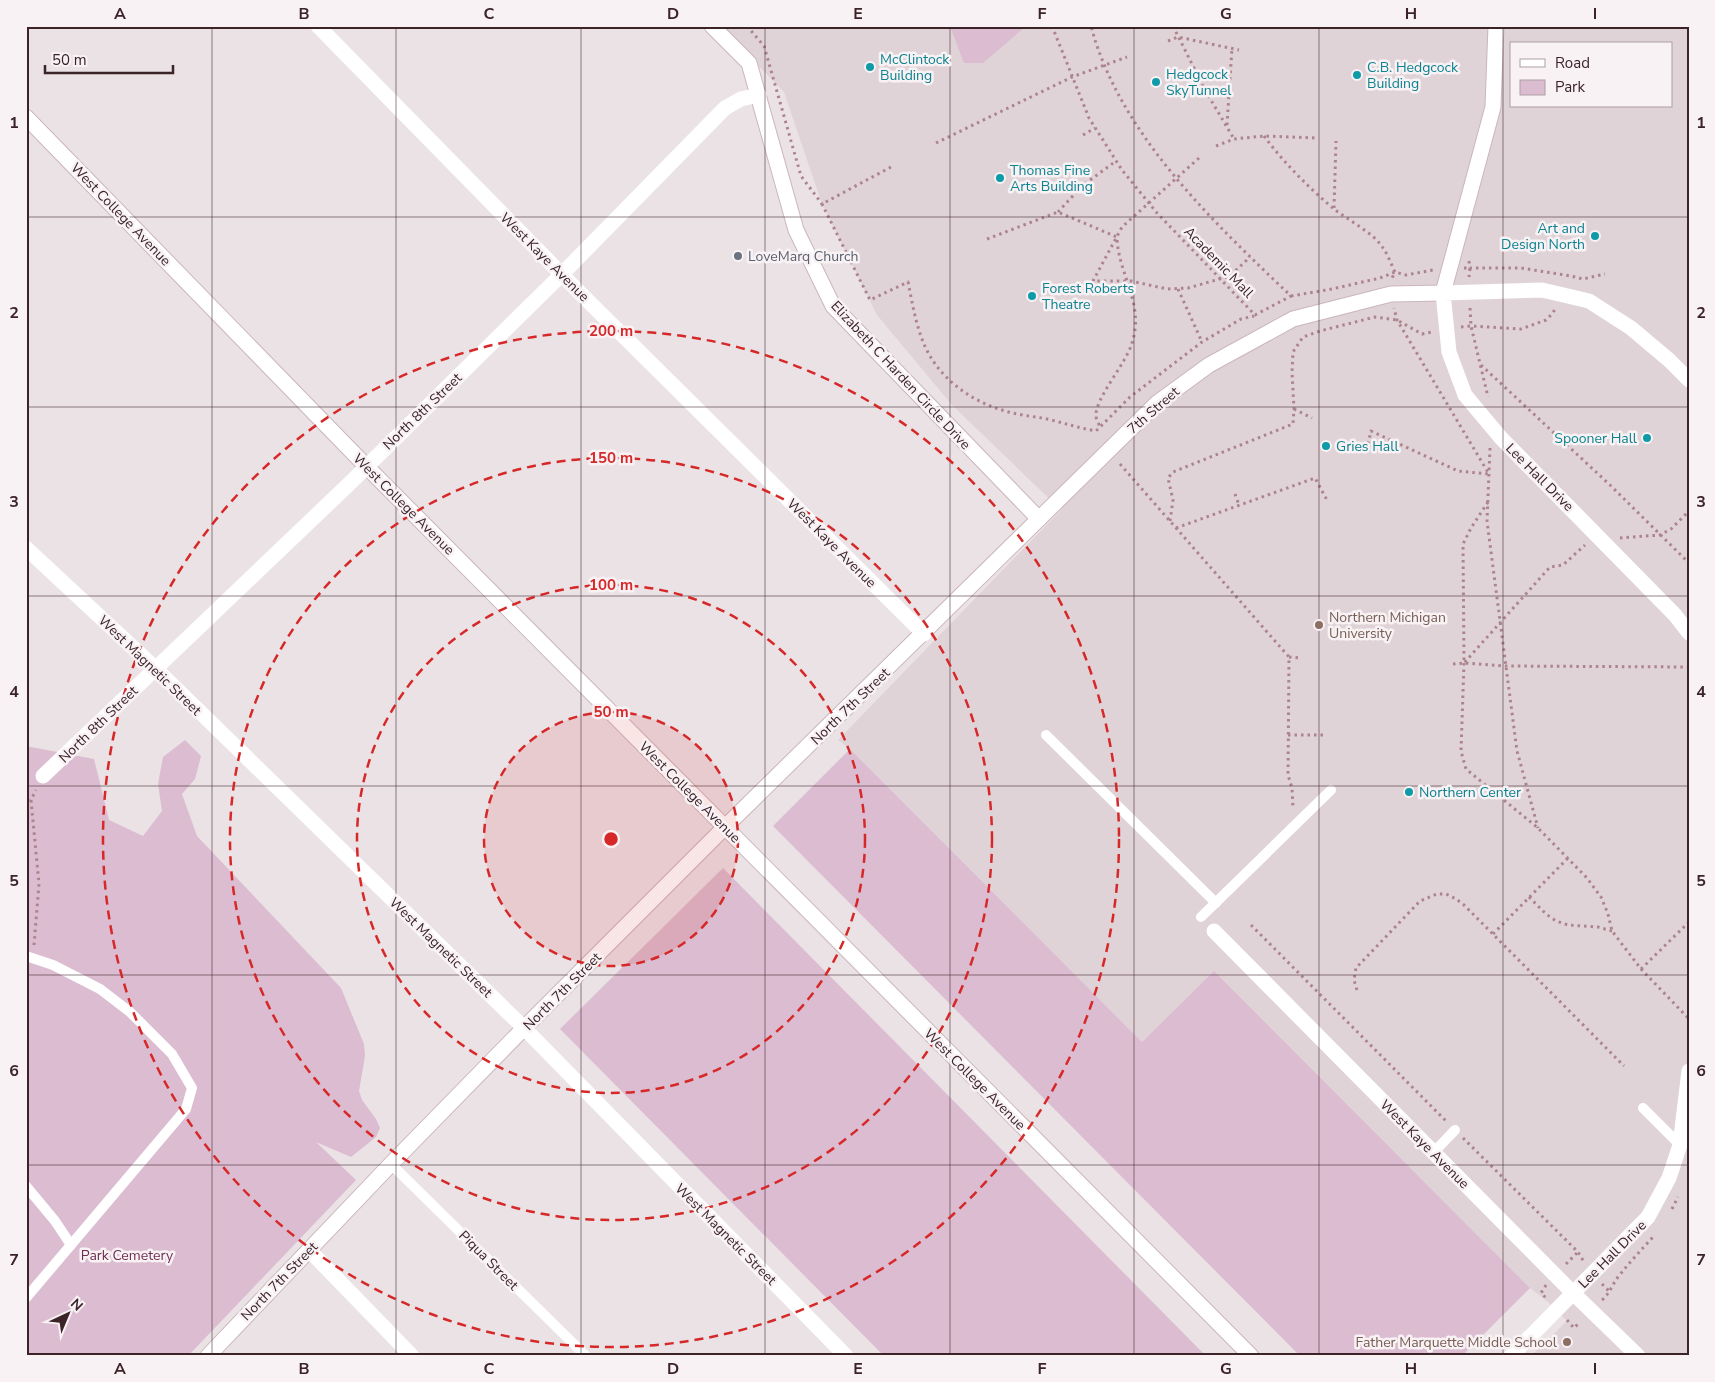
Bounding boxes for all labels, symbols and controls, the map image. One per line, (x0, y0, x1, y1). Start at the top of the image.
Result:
text: A (114, 3, 126, 25)
text: B (298, 3, 310, 25)
text: C (484, 3, 495, 25)
text: D (667, 3, 679, 25)
text: E (853, 3, 863, 25)
text: F (1038, 3, 1047, 25)
text: G (1220, 3, 1232, 25)
text: H (1405, 3, 1417, 25)
text: I (1593, 3, 1597, 25)
scale bar (45, 42, 172, 74)
legend (1510, 42, 1672, 108)
text: 50 m (52, 50, 87, 70)
place label: McClintock Building (880, 50, 950, 85)
text: Road (1555, 53, 1590, 73)
place label: C.B. Hedgcock Building (1367, 58, 1459, 93)
marker: McClintock Building (864, 61, 876, 73)
place label: Hedgcock SkyTunnel (1166, 65, 1232, 100)
marker: C.B. Hedgcock Building (1351, 69, 1363, 81)
marker: Hedgcock SkyTunnel (1150, 76, 1162, 88)
text: Park (1555, 77, 1585, 97)
text: 1 (9, 112, 19, 134)
text: 1 (1696, 112, 1706, 134)
street label: West College Avenue (66, 159, 175, 270)
place label: Thomas Fine Arts Building (1010, 161, 1093, 196)
marker: Thomas Fine Arts Building (994, 172, 1006, 184)
street label: West Kaye Avenue (496, 209, 593, 306)
place label: Art and Design North (1501, 219, 1585, 254)
street label: Academic Mall (1180, 222, 1258, 303)
marker: Art and Design North (1589, 230, 1601, 242)
place label: LoveMarq Church (748, 247, 858, 266)
marker: LoveMarq Church (732, 250, 744, 262)
place label: Forest Roberts Theatre (1042, 279, 1135, 314)
marker: Forest Roberts Theatre (1026, 290, 1038, 302)
street label: Elizabeth C Harden Circle Drive (827, 297, 975, 454)
text: 2 (9, 302, 19, 324)
text: 2 (1696, 302, 1706, 324)
text: 200 m (589, 321, 633, 341)
street label: North 8th Street (379, 369, 466, 454)
street label: 7th Street (1123, 382, 1183, 438)
place label: Spooner Hall (1554, 429, 1638, 448)
marker: Spooner Hall (1641, 432, 1653, 444)
place label: Gries Hall (1336, 437, 1399, 456)
street label: Lee Hall Drive (1501, 439, 1578, 516)
marker: Gries Hall (1320, 440, 1332, 452)
text: 150 m (589, 448, 633, 468)
street label: West College Avenue (349, 449, 459, 559)
text: 3 (9, 491, 19, 513)
text: 3 (1696, 491, 1706, 513)
street label: West Kaye Avenue (783, 495, 880, 592)
text: 100 m (589, 575, 633, 595)
place label: Northern Michigan University (1329, 608, 1446, 643)
street label: West Magnetic Street (94, 611, 205, 720)
marker: Northern Michigan University (1313, 619, 1325, 631)
street label: North 7th Street (807, 664, 894, 749)
text: 4 (9, 681, 19, 703)
text: 4 (1696, 681, 1706, 703)
street label: North 8th Street (55, 682, 142, 767)
text: 50 m (593, 702, 629, 722)
street label: West College Avenue (635, 737, 745, 847)
place label: Northern Center (1419, 783, 1521, 802)
marker: Northern Center (1403, 786, 1415, 798)
centre of rings (602, 830, 620, 848)
text: 5 (9, 870, 19, 892)
text: 5 (1696, 870, 1706, 892)
street label: West Magnetic Street (385, 893, 496, 1002)
street label: North 7th Street (519, 948, 606, 1034)
street label: West College Avenue (920, 1024, 1030, 1134)
text: 6 (9, 1060, 19, 1082)
text: 6 (1696, 1060, 1706, 1082)
street label: West Kaye Avenue (1376, 1096, 1473, 1193)
street label: West Magnetic Street (671, 1179, 781, 1289)
street label: Lee Hall Drive (1574, 1216, 1651, 1293)
street label: Piqua Street (455, 1226, 523, 1294)
street label: North 7th Street (237, 1238, 322, 1325)
park label: Park Cemetery (81, 1246, 174, 1265)
text: 7 (9, 1249, 19, 1271)
text: 7 (1696, 1249, 1706, 1271)
north arrow (42, 1290, 92, 1340)
text: N (66, 1295, 87, 1315)
place label: Father Marquette Middle School (1355, 1333, 1558, 1352)
marker: Father Marquette Middle School (1561, 1336, 1573, 1348)
text: A (114, 1358, 126, 1380)
text: B (298, 1358, 310, 1380)
text: C (484, 1358, 495, 1380)
text: D (667, 1358, 679, 1380)
text: E (853, 1358, 863, 1380)
text: F (1038, 1358, 1047, 1380)
text: G (1220, 1358, 1232, 1380)
text: H (1405, 1358, 1417, 1380)
text: I (1593, 1358, 1597, 1380)

